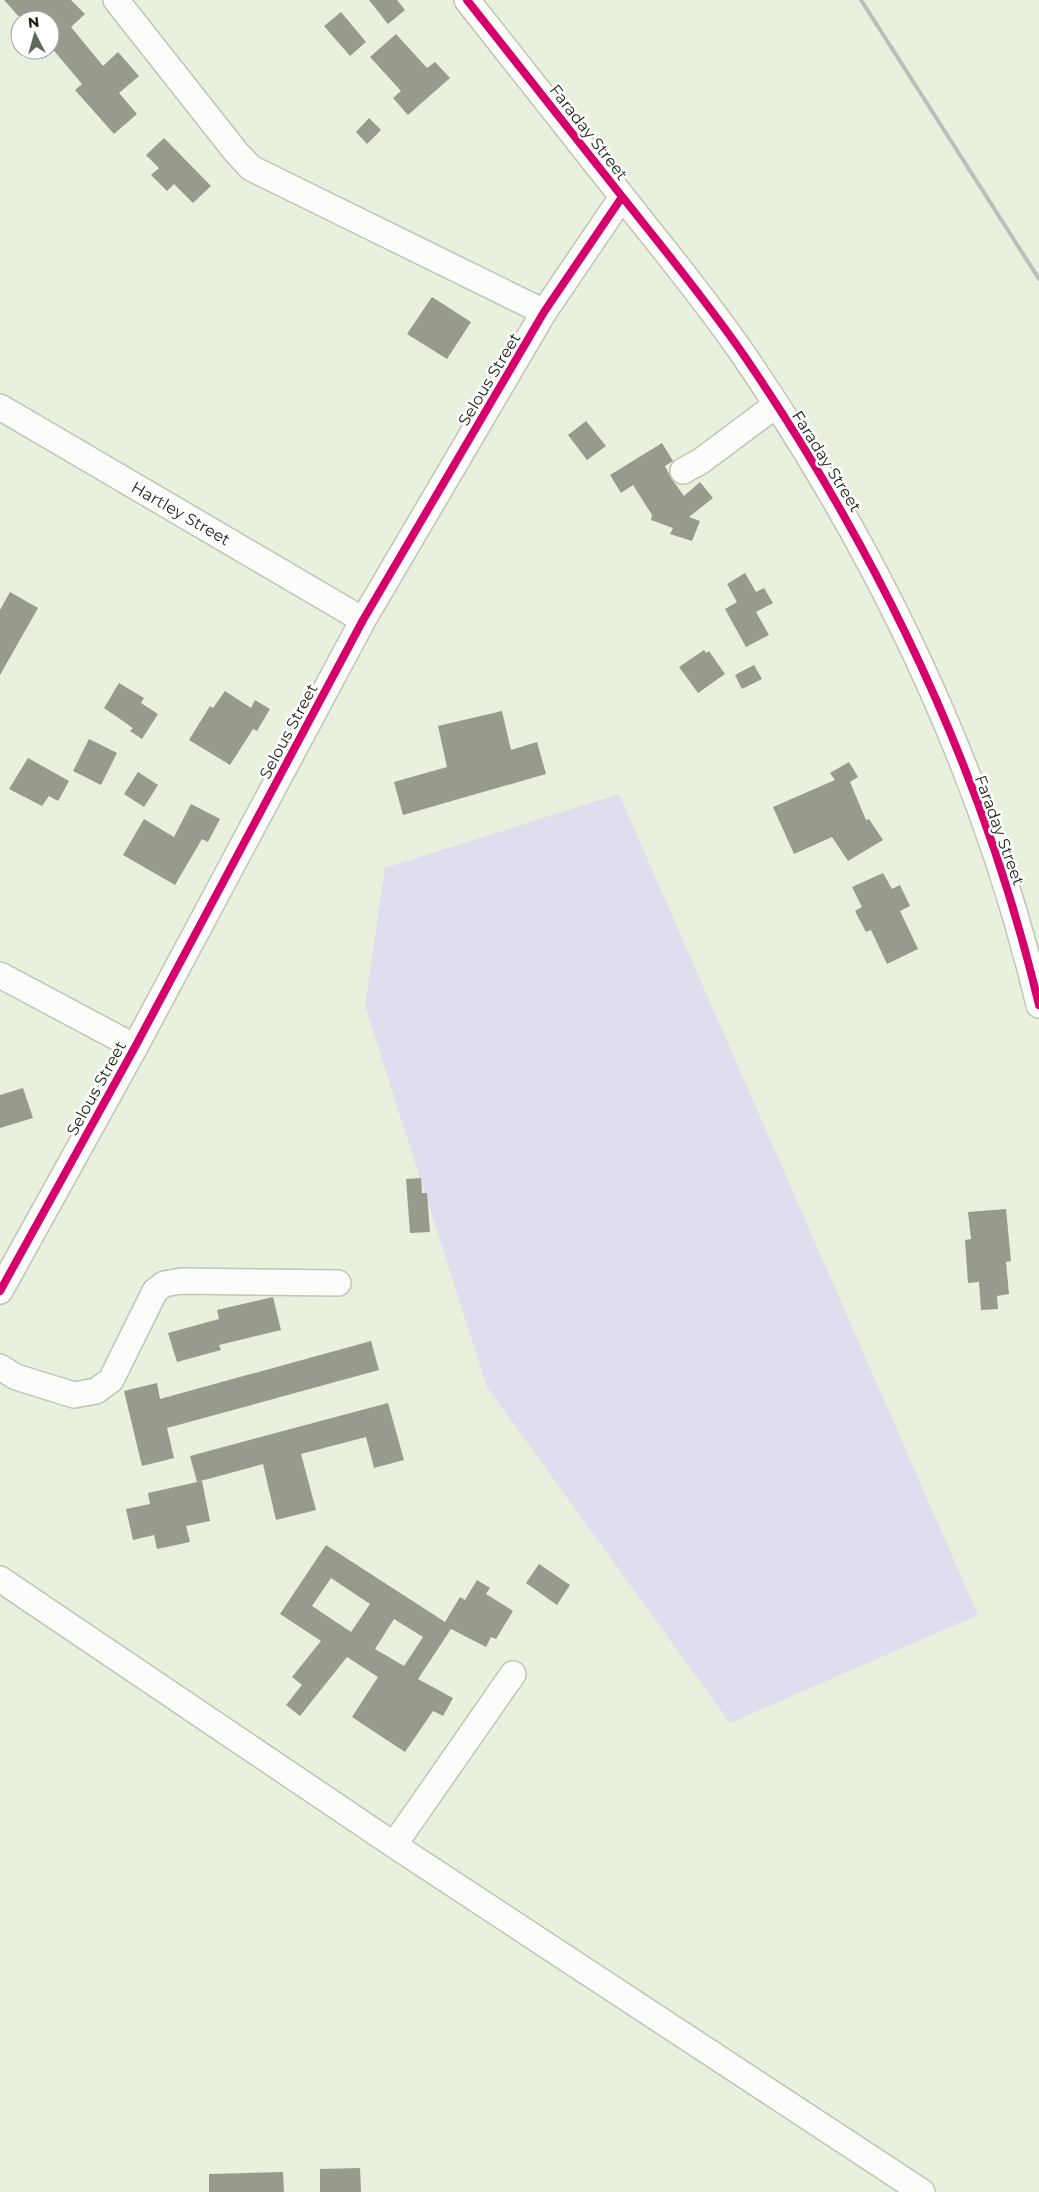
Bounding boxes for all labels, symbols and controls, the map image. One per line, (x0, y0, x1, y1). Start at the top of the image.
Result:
north arrow (10, 10, 60, 60)
text: N (27, 13, 40, 32)
street label: Faraday Street (546, 81, 632, 184)
street label: Selous Street (454, 329, 525, 429)
street label: Faraday Street (788, 407, 866, 516)
street label: Hartley Street (128, 478, 234, 550)
street label: Selous Street (255, 680, 322, 782)
street label: Faraday Street (971, 773, 1028, 888)
street label: Selous Street (63, 1037, 130, 1139)

